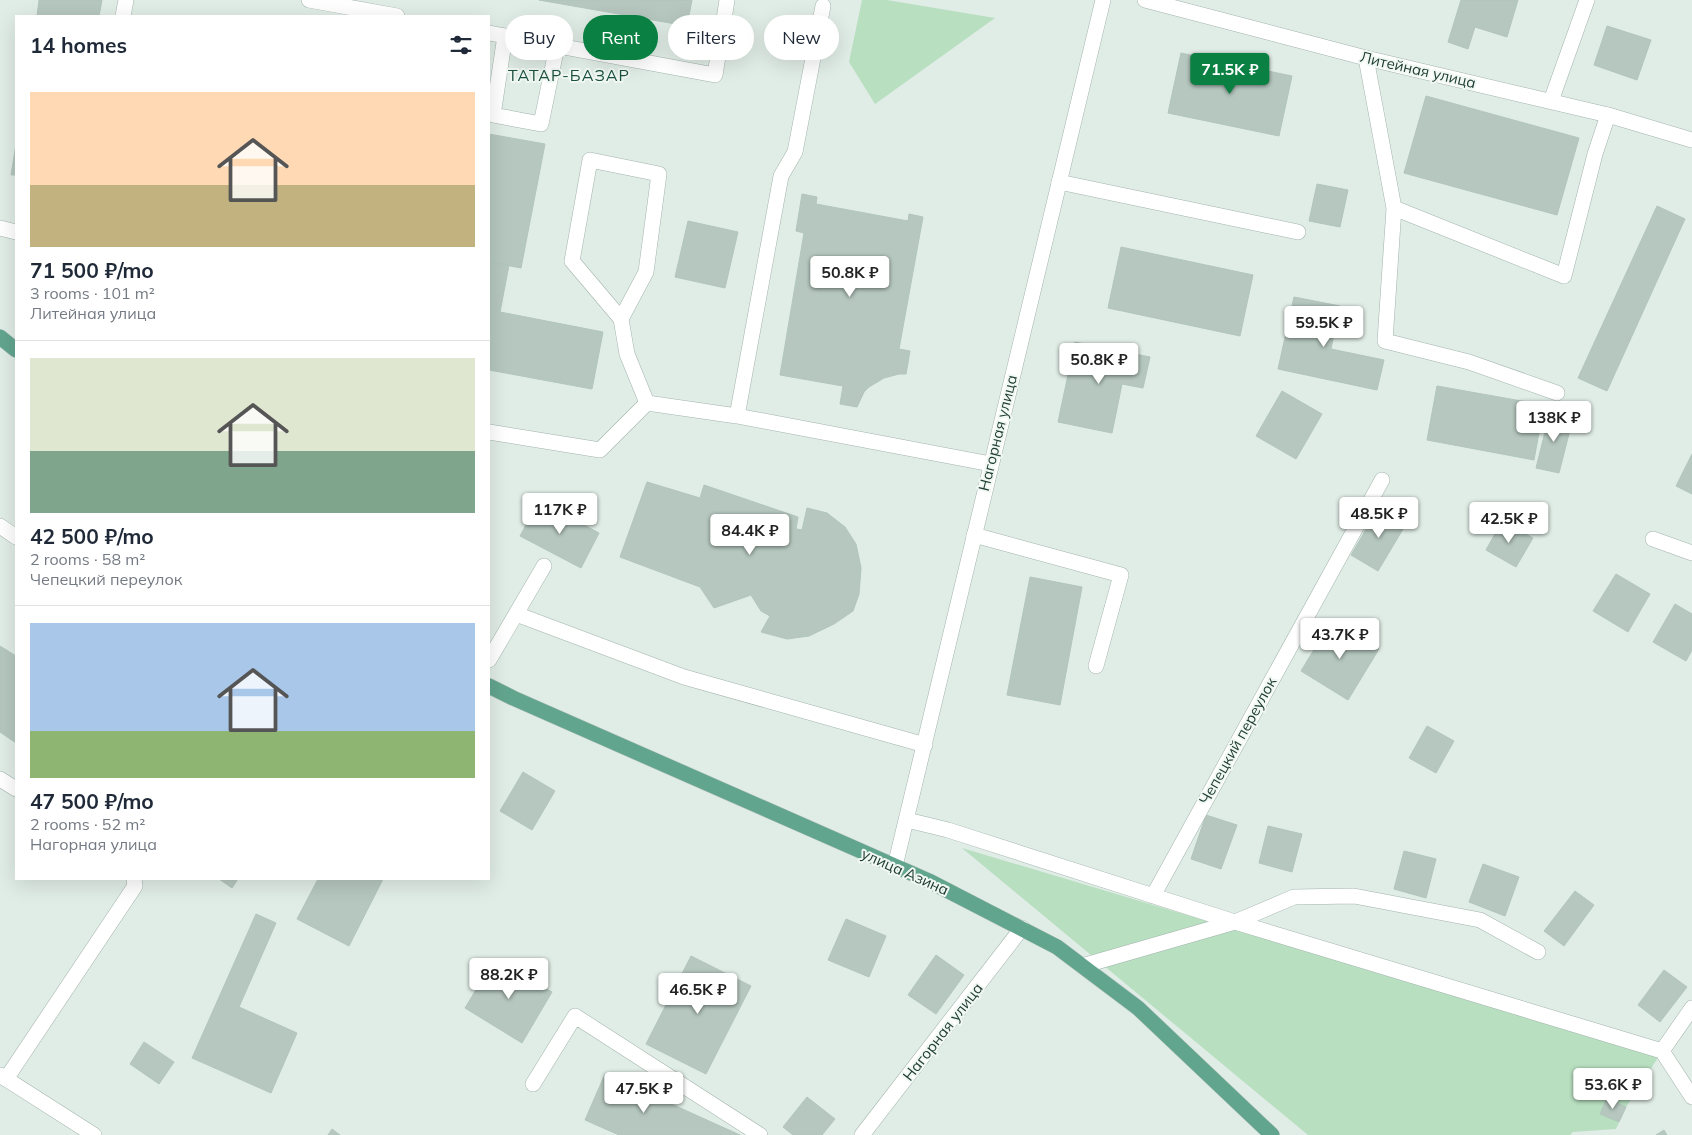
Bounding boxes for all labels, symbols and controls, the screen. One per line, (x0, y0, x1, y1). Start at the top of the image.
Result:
chip: Buy (505, 15, 573, 60)
chip: Rent (583, 15, 658, 60)
chip: Filters (668, 15, 754, 60)
chip: New (764, 15, 839, 60)
icon: filters (447, 31, 475, 59)
text: 14 homes (30, 32, 127, 58)
street label: Литейная улица (1358, 47, 1478, 92)
pin: 71.5K ₽ (1184, 52, 1276, 95)
text: 71.5K ₽ (1201, 59, 1259, 79)
district label: ТАТАР-БАЗАР (508, 65, 630, 85)
icon: home (208, 125, 298, 215)
pin: 50.8K ₽ (804, 256, 896, 298)
text: 71 500 ₽/mo (30, 257, 154, 283)
text: 50.8K ₽ (821, 262, 879, 282)
text: 3 rooms · 101 m² (30, 283, 155, 303)
text: Литейная улица (30, 303, 156, 323)
pin: 59.5K ₽ (1278, 306, 1370, 348)
text: 59.5K ₽ (1295, 312, 1353, 332)
pin: 50.8K ₽ (1053, 342, 1145, 385)
text: 50.8K ₽ (1070, 349, 1128, 369)
street label: Нагорная улица (974, 373, 1021, 493)
icon: home (208, 390, 298, 480)
pin: 138K ₽ (1513, 400, 1595, 443)
text: 138K ₽ (1527, 407, 1581, 427)
pin: 117K ₽ (519, 492, 601, 535)
pin: 48.5K ₽ (1333, 496, 1425, 539)
text: 117K ₽ (533, 499, 587, 519)
pin: 42.5K ₽ (1463, 502, 1555, 544)
text: 48.5K ₽ (1350, 503, 1408, 523)
text: 42.5K ₽ (1480, 508, 1538, 528)
pin: 84.4K ₽ (704, 514, 796, 556)
text: 84.4K ₽ (721, 520, 779, 540)
text: 42 500 ₽/mo (30, 523, 154, 549)
text: 2 rooms · 58 m² (30, 549, 145, 569)
text: Чепецкий переулок (30, 569, 182, 589)
pin: 43.7K ₽ (1294, 618, 1386, 660)
text: 43.7K ₽ (1311, 624, 1369, 644)
icon: home (208, 655, 298, 745)
street label: Чепецкий переулок (1195, 673, 1281, 808)
text: 47 500 ₽/mo (30, 788, 154, 814)
text: 2 rooms · 52 m² (30, 814, 145, 834)
text: Нагорная улица (30, 834, 157, 854)
street label: улица Азина (859, 844, 952, 899)
pin: 88.2K ₽ (463, 958, 555, 1000)
text: 88.2K ₽ (480, 964, 538, 984)
pin: 46.5K ₽ (652, 972, 744, 1015)
text: 46.5K ₽ (669, 979, 727, 999)
street label: Нагорная улица (898, 979, 987, 1084)
pin: 53.6K ₽ (1567, 1068, 1659, 1110)
pin: 47.5K ₽ (598, 1072, 690, 1114)
text: 53.6K ₽ (1584, 1074, 1642, 1094)
text: 47.5K ₽ (615, 1078, 673, 1098)

